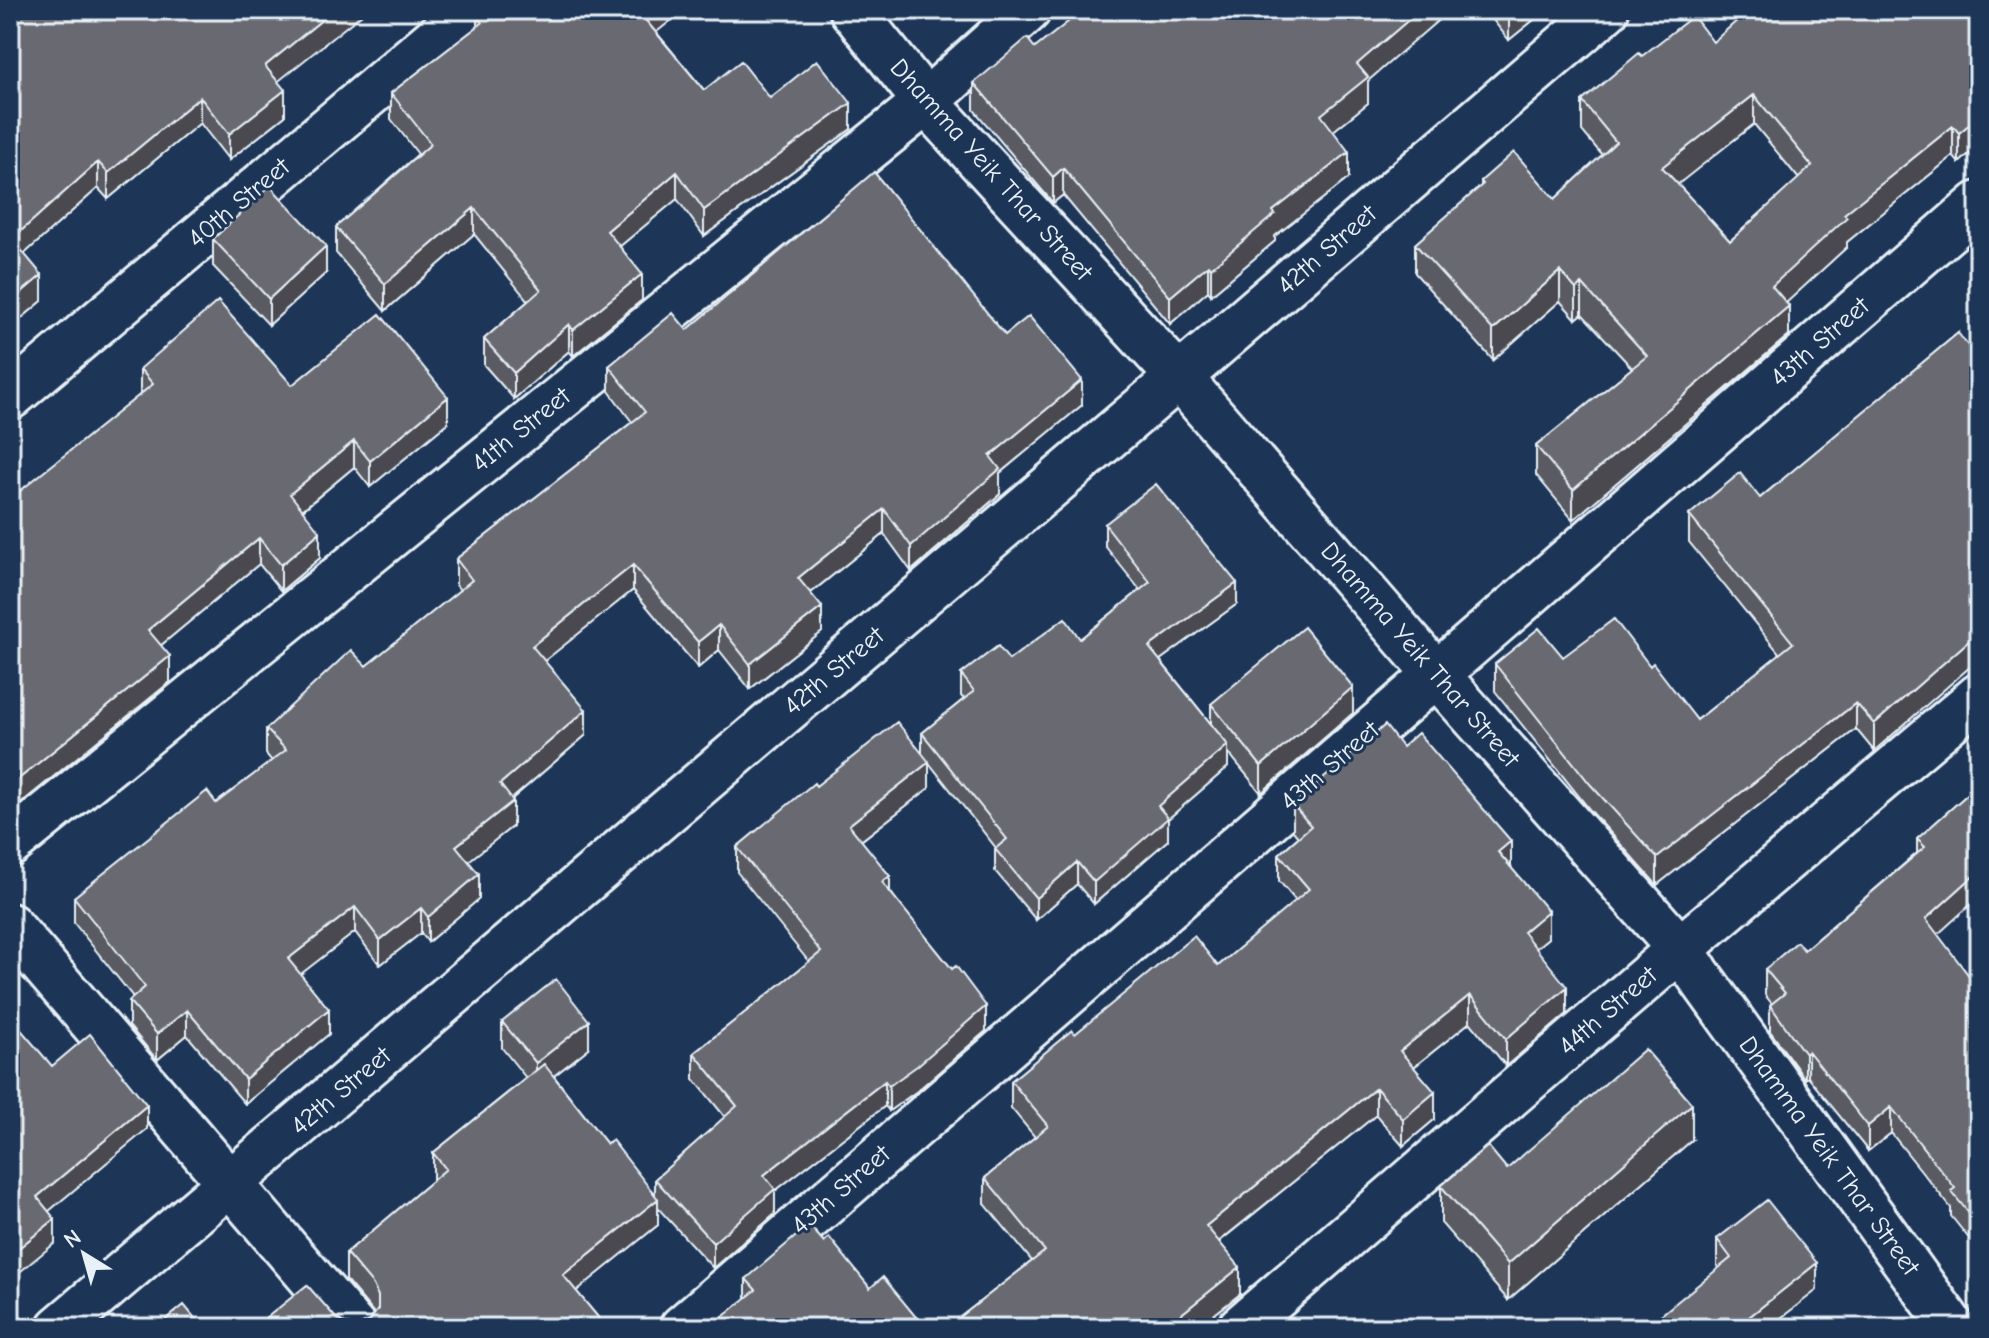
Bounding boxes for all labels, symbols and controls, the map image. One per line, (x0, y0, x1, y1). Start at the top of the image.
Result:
street label: Dhamma Yeik Thar Street (884, 53, 1100, 288)
street label: 40th Street (182, 151, 297, 254)
street label: 42th Street (1271, 198, 1384, 301)
street label: 43th Street (1765, 290, 1877, 393)
street label: 41th Street (466, 380, 578, 479)
street label: Dhamma Yeik Thar Street (1314, 537, 1527, 775)
street label: 42th Street (778, 620, 891, 721)
street label: 43th Street (1275, 714, 1387, 817)
street label: 44th Street (1553, 959, 1664, 1062)
street label: Dhamma Yeik Thar Street (1732, 1031, 1927, 1283)
street label: 42th Street (285, 1040, 398, 1141)
street label: 43th Street (786, 1138, 898, 1241)
north arrow (44, 1214, 124, 1294)
text: N (59, 1224, 86, 1254)

